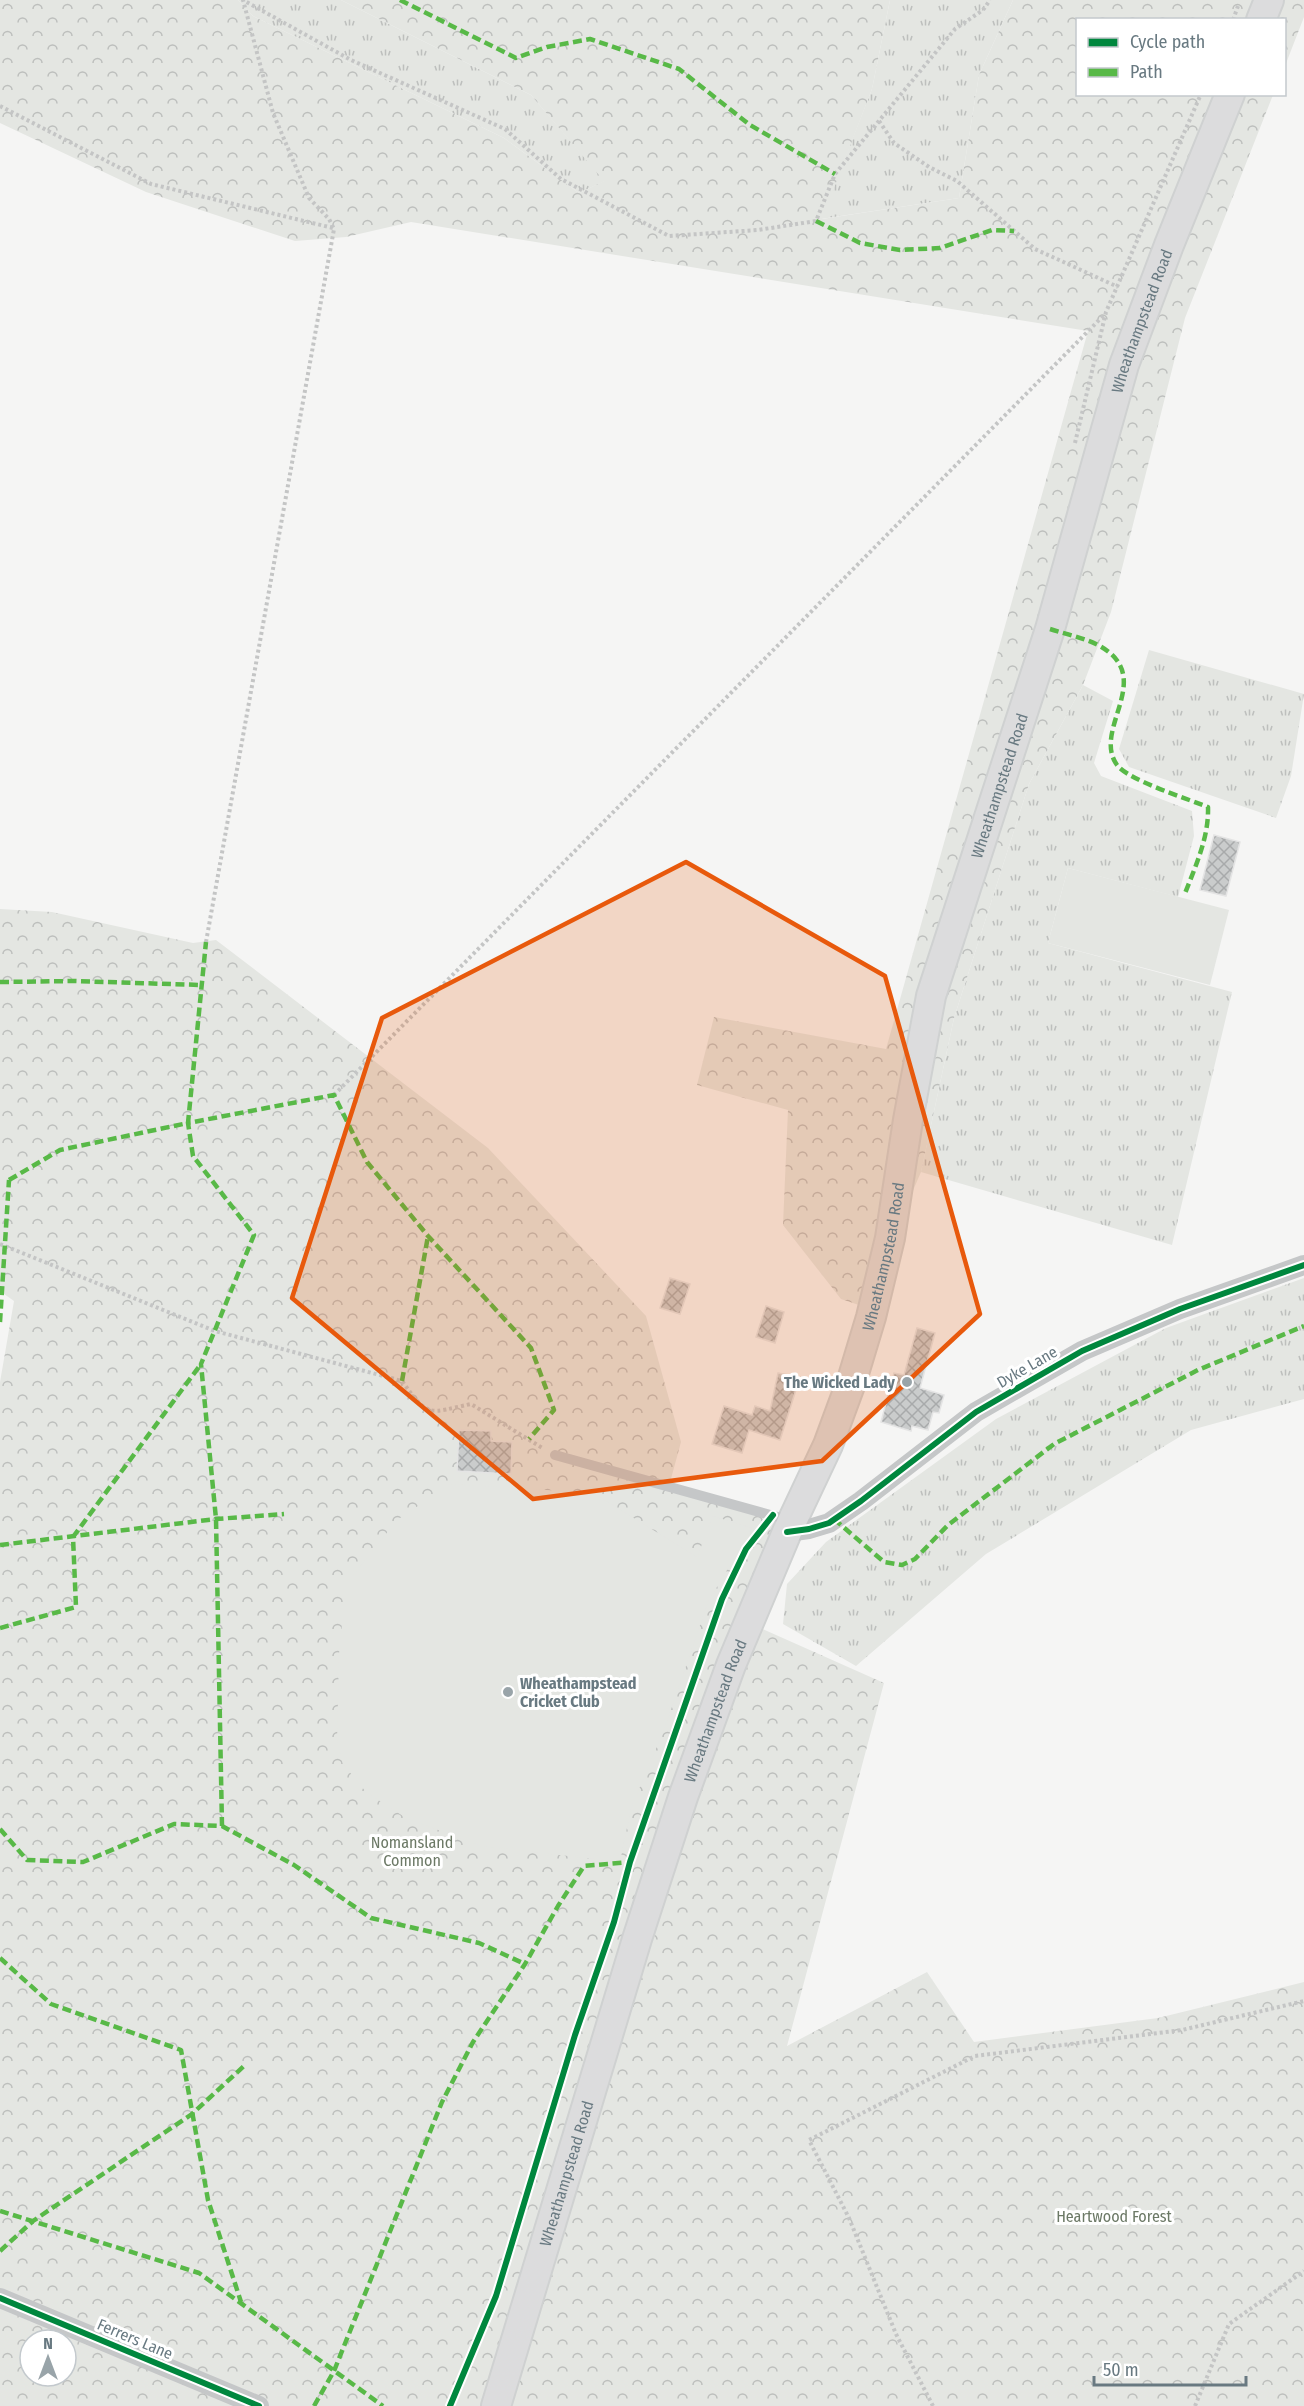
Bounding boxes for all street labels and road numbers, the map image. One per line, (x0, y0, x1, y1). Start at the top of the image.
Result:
street label: Wheathampstead Road (1107, 247, 1176, 395)
street label: Wheathampstead Road (967, 711, 1032, 861)
street label: Wheathampstead Road (858, 1181, 908, 1333)
street label: Dyke Lane (993, 1342, 1061, 1392)
street label: Wheathampstead Road (680, 1636, 750, 1785)
street label: Wheathampstead Road (535, 2098, 597, 2249)
street label: Ferrers Lane (94, 2315, 176, 2363)

